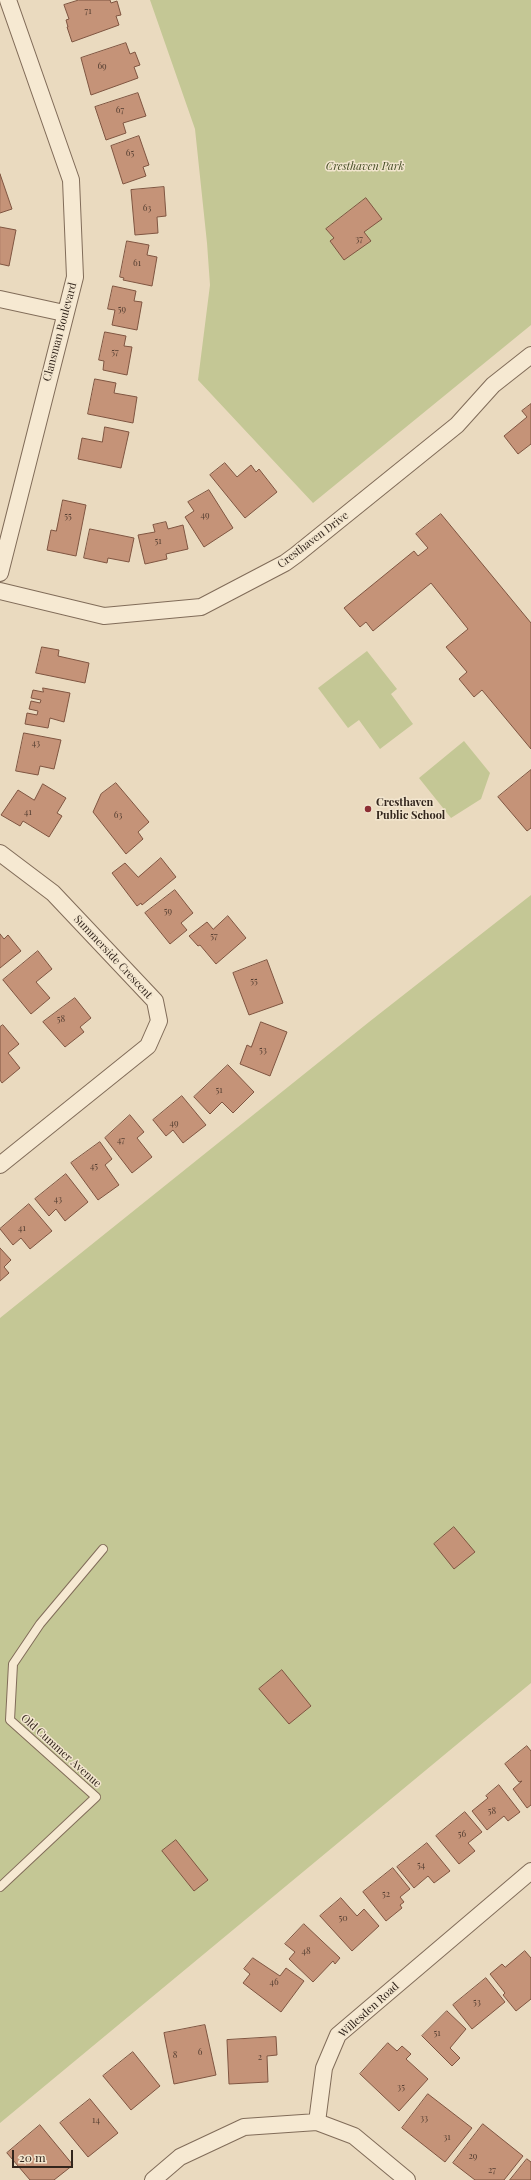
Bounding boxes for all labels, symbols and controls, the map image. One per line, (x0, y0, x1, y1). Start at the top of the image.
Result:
house number: 71 (85, 6, 91, 16)
house number: 69 (97, 61, 107, 71)
house number: 67 (116, 105, 124, 115)
house number: 65 (126, 148, 134, 158)
park label: Cresthaven Park (326, 160, 404, 174)
house number: 63 (143, 203, 151, 213)
house number: 37 (355, 234, 363, 244)
house number: 61 (133, 258, 141, 268)
street label: Clansman Boulevard (40, 281, 80, 383)
house number: 59 (118, 304, 126, 314)
house number: 57 (111, 347, 119, 357)
street label: Cresthaven Drive (275, 509, 351, 571)
house number: 49 (200, 510, 210, 520)
house number: 55 (64, 511, 72, 521)
house number: 51 (154, 536, 162, 546)
house number: 43 (32, 738, 40, 748)
place label: Cresthaven Public School (376, 796, 445, 822)
marker: Cresthaven Public School (363, 804, 373, 814)
house number: 41 (24, 807, 32, 817)
house number: 63 (114, 810, 122, 820)
house number: 59 (164, 906, 172, 916)
street label: Summerside Crescent (71, 913, 155, 1001)
house number: 57 (210, 931, 218, 941)
house number: 55 (250, 976, 258, 986)
house number: 58 (57, 1014, 65, 1024)
house number: 53 (259, 1045, 267, 1055)
house number: 51 (215, 1085, 223, 1095)
house number: 49 (169, 1118, 179, 1128)
house number: 47 (117, 1135, 125, 1145)
house number: 45 (90, 1161, 98, 1171)
house number: 43 (54, 1194, 62, 1204)
house number: 41 (18, 1223, 26, 1233)
street label: Old Cummer Avenue (18, 1712, 104, 1790)
house number: 58 (488, 1806, 496, 1816)
house number: 56 (458, 1829, 466, 1839)
house number: 54 (417, 1860, 425, 1870)
house number: 52 (382, 1889, 390, 1899)
house number: 50 (338, 1913, 348, 1923)
house number: 48 (301, 1946, 311, 1956)
house number: 46 (269, 1977, 279, 1987)
street label: Willesden Road (336, 1980, 402, 2040)
house number: 53 (473, 1997, 481, 2007)
house number: 51 (433, 2028, 441, 2038)
house number: 6 (198, 2047, 202, 2057)
house number: 8 (173, 2050, 177, 2060)
house number: 2 (258, 2052, 262, 2062)
house number: 35 (397, 2082, 405, 2092)
house number: 33 (420, 2113, 428, 2123)
house number: 14 (92, 2115, 100, 2125)
house number: 31 (443, 2132, 451, 2142)
scale bar (14, 2142, 75, 2168)
text: 20 m (19, 2149, 46, 2165)
house number: 29 (469, 2151, 477, 2161)
house number: 27 (488, 2165, 496, 2175)

